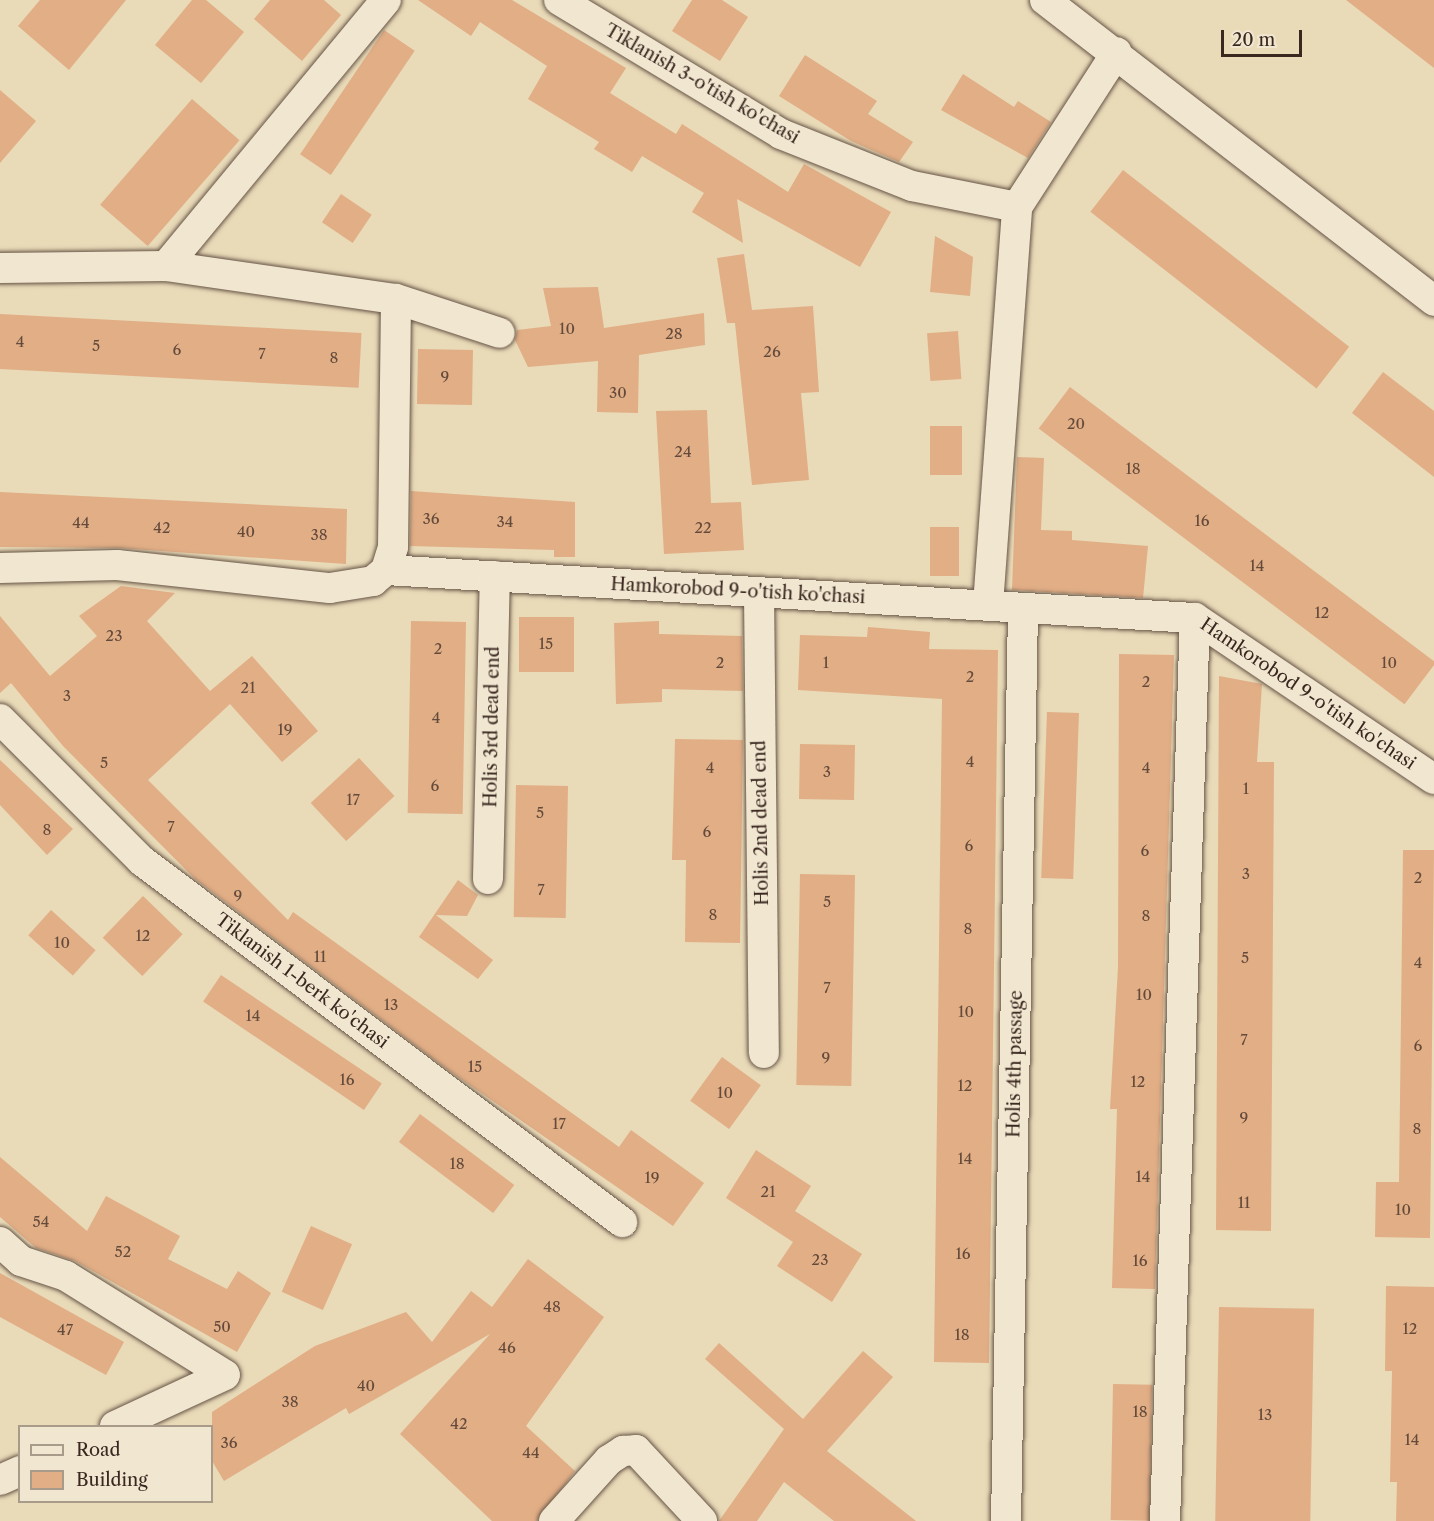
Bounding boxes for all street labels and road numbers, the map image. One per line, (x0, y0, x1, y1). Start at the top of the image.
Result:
street label: Tiklanish 3-o'tish ko'chasi (601, 19, 803, 149)
street label: Hamkorobod 9-o'tish ko'chasi (610, 574, 866, 608)
street label: Hamkorobod 9-o'tish ko'chasi (1196, 614, 1420, 774)
street label: Holis 3rd dead end (480, 646, 504, 808)
street label: Holis 2nd dead end (749, 740, 773, 906)
street label: Tiklanish 1-berk ko'chasi (211, 909, 393, 1053)
street label: Holis 4th passage (1003, 990, 1027, 1138)

